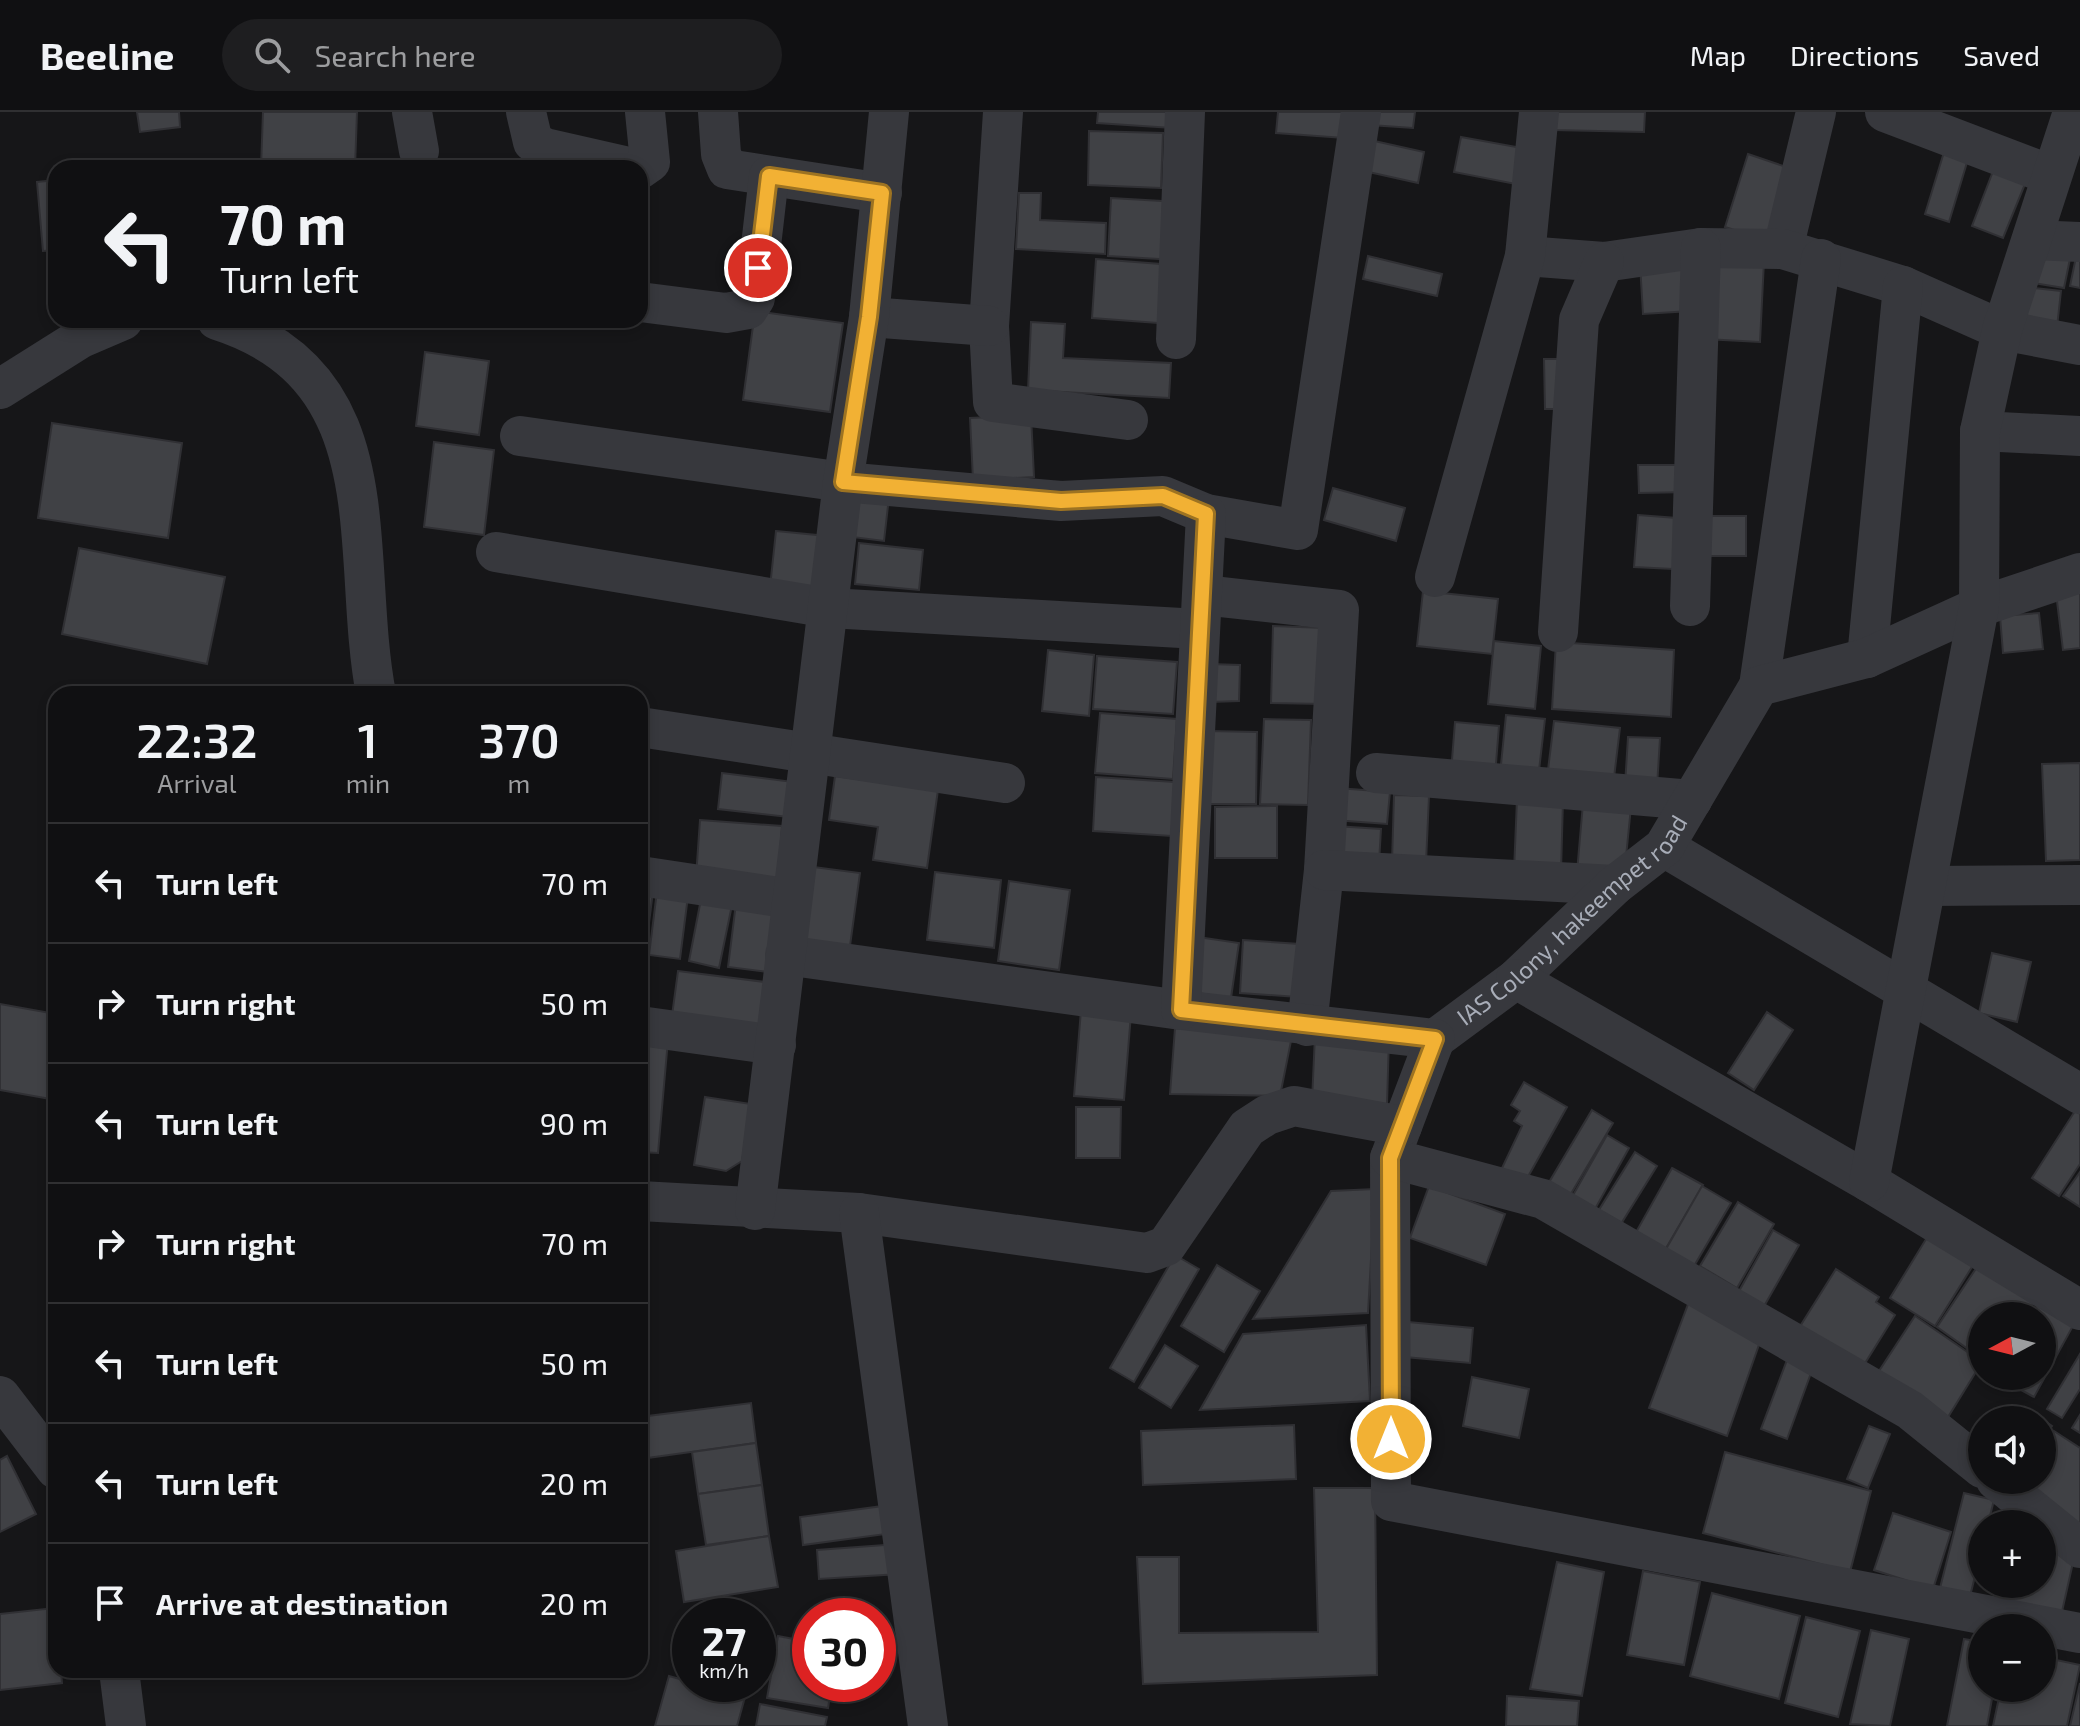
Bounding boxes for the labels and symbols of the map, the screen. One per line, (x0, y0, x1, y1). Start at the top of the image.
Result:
pin (724, 234, 792, 302)
street label: IAS Colony, hakeempet road (1451, 809, 1693, 1031)
north arrow (1968, 1302, 2056, 1390)
position arrow (1349, 1397, 1433, 1481)
speed limit sign: 30 (792, 1598, 896, 1702)

